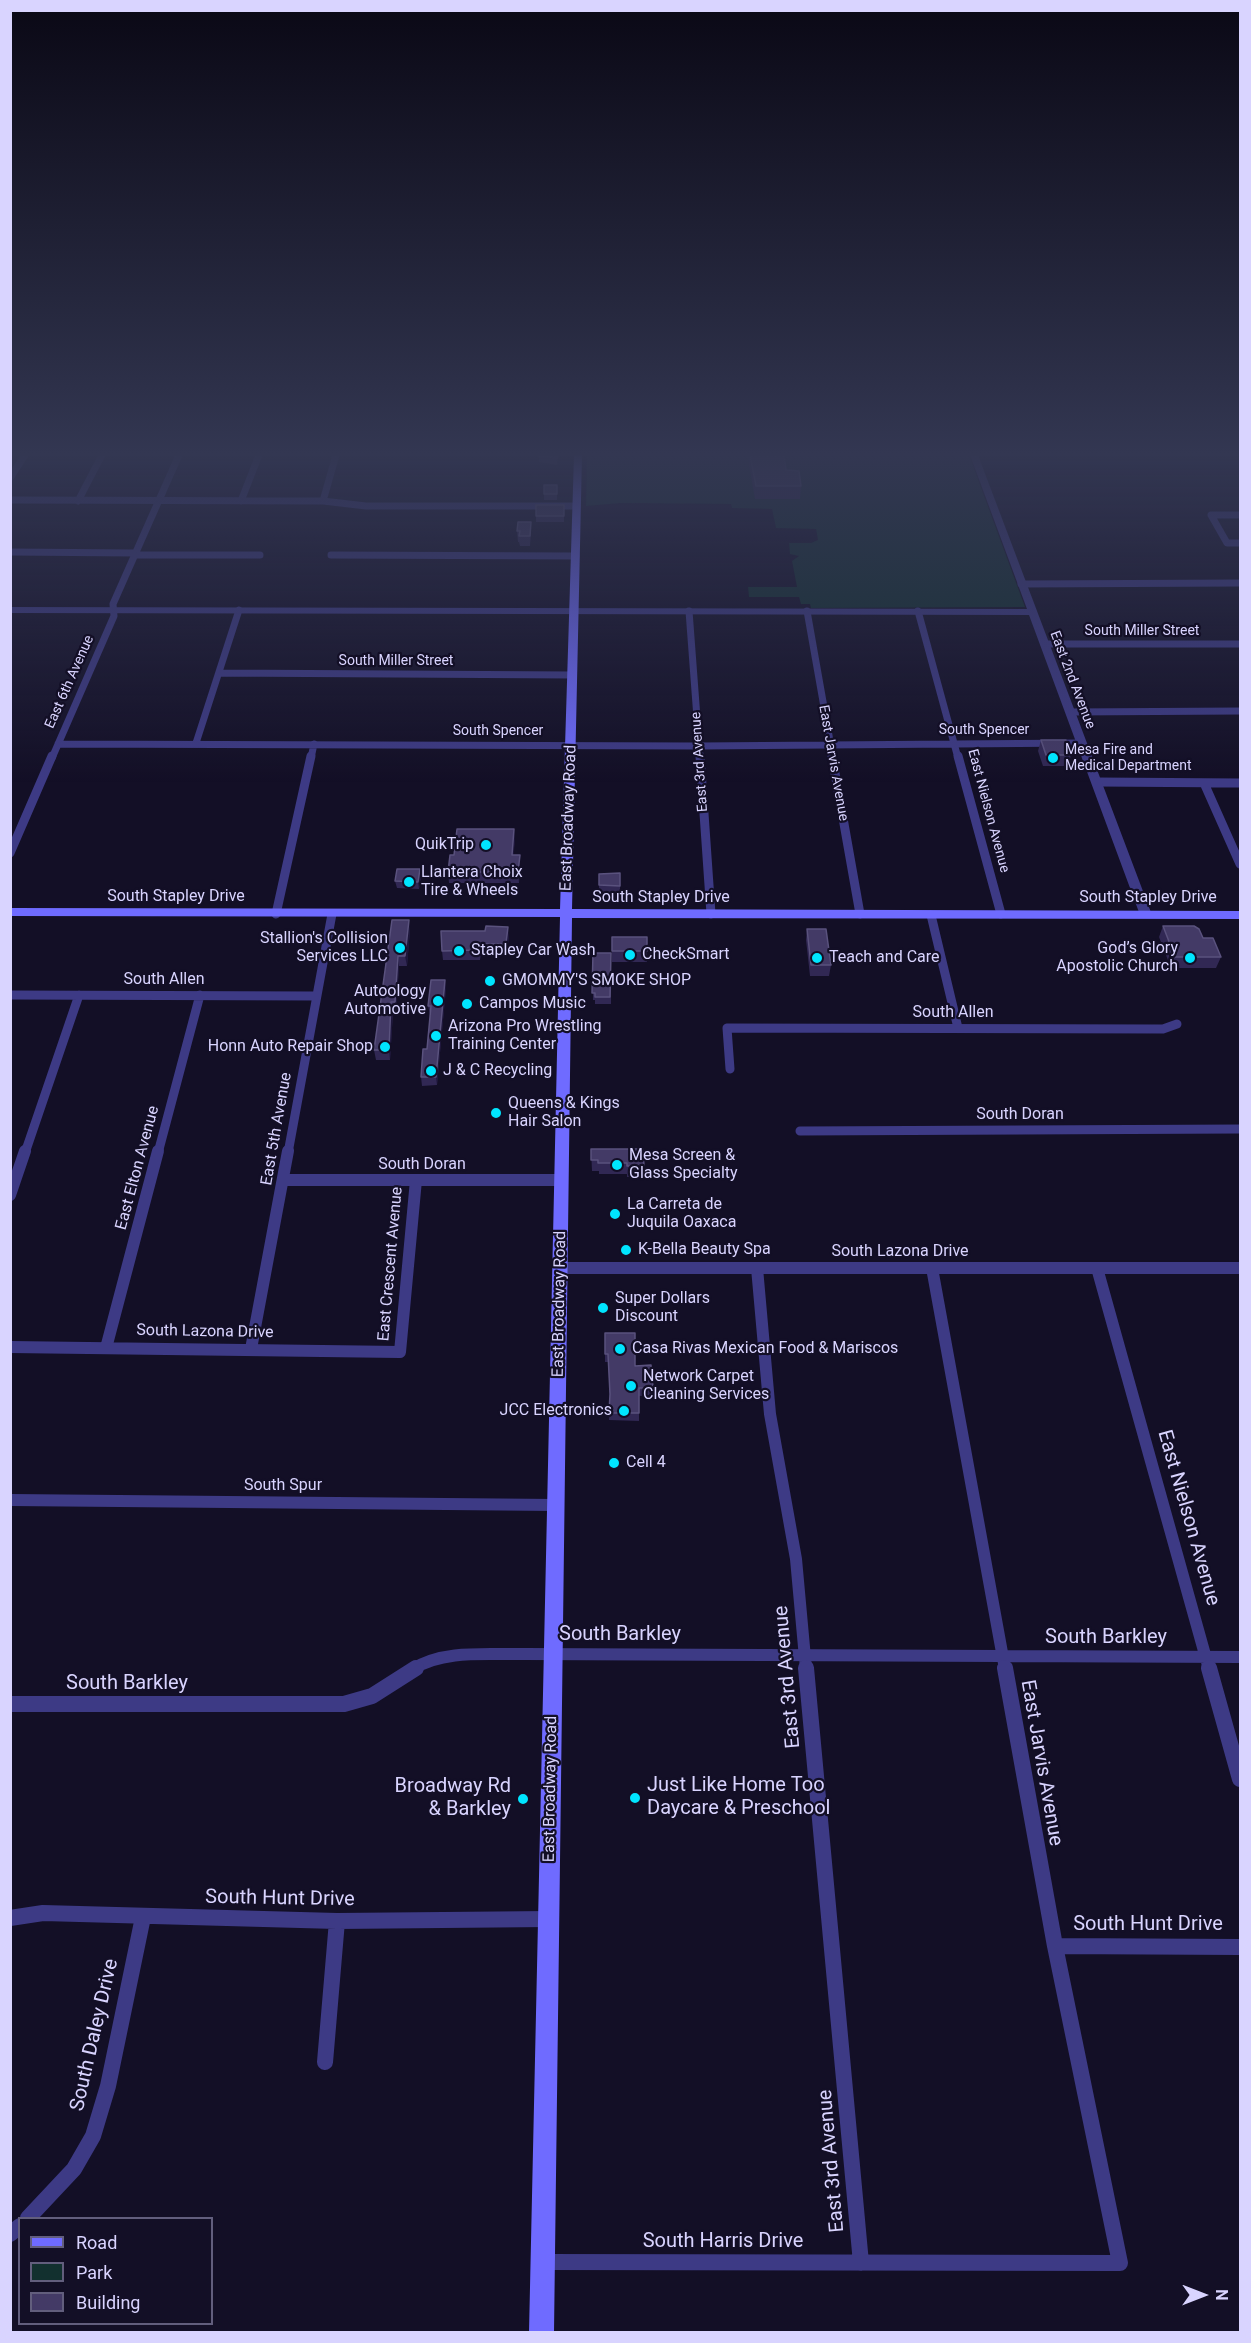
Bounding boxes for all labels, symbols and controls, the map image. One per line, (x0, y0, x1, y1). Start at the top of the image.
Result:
street label: South Miller Street (1085, 623, 1199, 639)
street label: East 2nd Avenue (1046, 629, 1098, 731)
street label: East 6th Avenue (42, 633, 98, 731)
street label: South Miller Street (339, 653, 453, 669)
street label: East Jarvis Avenue (815, 704, 851, 822)
street label: East 3rd Avenue (688, 711, 712, 813)
street label: South Spencer (939, 722, 1029, 738)
street label: South Spencer (453, 723, 543, 739)
place label: Mesa Fire and Medical Department (1065, 742, 1192, 774)
street label: East Broadway Road (557, 745, 581, 891)
street label: East Nielson Avenue (963, 747, 1013, 875)
marker: Mesa Fire and Medical Department (1046, 751, 1060, 765)
place label: QuikTrip (415, 835, 474, 855)
marker: QuikTrip (479, 838, 493, 852)
place label: Llantera Choix Tire & Wheels (421, 863, 523, 901)
marker: Llantera Choix Tire & Wheels (402, 875, 416, 889)
street label: South Stapley Drive (107, 887, 245, 907)
street label: South Stapley Drive (592, 888, 730, 908)
street label: South Stapley Drive (1079, 888, 1217, 908)
place label: Stallion's Collision Services LLC (260, 929, 388, 967)
place label: God’s Glory Apostolic Church (1056, 939, 1178, 977)
marker: Stallion's Collision Services LLC (393, 941, 407, 955)
place label: Stapley Car Wash (471, 941, 595, 961)
marker: Stapley Car Wash (452, 944, 466, 958)
place label: CheckSmart (642, 945, 729, 965)
marker: CheckSmart (623, 948, 637, 962)
place label: Teach and Care (829, 948, 940, 968)
marker: Teach and Care (810, 951, 824, 965)
marker: God’s Glory Apostolic Church (1183, 951, 1197, 965)
street label: South Allen (124, 970, 204, 990)
place label: GMOMMY'S SMOKE SHOP (502, 971, 691, 991)
marker: GMOMMY'S SMOKE SHOP (483, 974, 497, 988)
place label: Autoology Automotive (344, 982, 426, 1020)
marker: Autoology Automotive (431, 994, 445, 1008)
place label: Campos Music (479, 994, 586, 1014)
marker: Campos Music (460, 997, 474, 1011)
street label: South Allen (912, 1003, 994, 1023)
place label: Arizona Pro Wrestling Training Center (448, 1017, 602, 1055)
marker: Arizona Pro Wrestling Training Center (429, 1029, 443, 1043)
place label: Honn Auto Repair Shop (208, 1037, 373, 1057)
marker: Honn Auto Repair Shop (378, 1040, 392, 1054)
place label: J & C Recycling (443, 1061, 552, 1081)
marker: J & C Recycling (424, 1064, 438, 1078)
street label: East 5th Avenue (258, 1071, 296, 1187)
place label: Queens & Kings Hair Salon (508, 1094, 620, 1132)
street label: East Elton Avenue (112, 1104, 164, 1232)
street label: South Doran (976, 1105, 1064, 1125)
marker: Queens & Kings Hair Salon (489, 1106, 503, 1120)
place label: Mesa Screen & Glass Specialty (629, 1146, 738, 1184)
street label: South Doran (378, 1155, 466, 1175)
marker: Mesa Screen & Glass Specialty (610, 1158, 624, 1172)
street label: East Crescent Avenue (375, 1186, 407, 1342)
place label: La Carreta de Juquila Oaxaca (627, 1195, 736, 1233)
marker: La Carreta de Juquila Oaxaca (608, 1207, 622, 1221)
street label: East Broadway Road (549, 1231, 571, 1377)
place label: K-Bella Beauty Spa (638, 1240, 771, 1260)
street label: South Lazona Drive (831, 1242, 969, 1262)
marker: K-Bella Beauty Spa (619, 1243, 633, 1257)
place label: Super Dollars Discount (615, 1289, 710, 1327)
marker: Super Dollars Discount (596, 1301, 610, 1315)
street label: South Lazona Drive (136, 1321, 274, 1343)
place label: Casa Rivas Mexican Food & Mariscos (632, 1339, 898, 1359)
marker: Casa Rivas Mexican Food & Mariscos (613, 1342, 627, 1356)
place label: Network Carpet Cleaning Services (643, 1367, 769, 1405)
marker: Network Carpet Cleaning Services (624, 1379, 638, 1393)
place label: JCC Electronics (500, 1401, 612, 1421)
marker: JCC Electronics (617, 1404, 631, 1418)
street label: East Nielson Avenue (1151, 1427, 1225, 1609)
place label: Cell 4 (626, 1453, 666, 1473)
marker: Cell 4 (607, 1456, 621, 1470)
street label: South Spur (244, 1476, 322, 1496)
street label: East 3rd Avenue (770, 1604, 806, 1750)
street label: South Barkley (559, 1623, 681, 1647)
street label: South Barkley (1045, 1626, 1167, 1650)
street label: South Barkley (66, 1672, 188, 1696)
street label: East Jarvis Avenue (1015, 1678, 1067, 1848)
street label: East Broadway Road (540, 1716, 562, 1862)
place label: Just Like Home Too Daycare & Preschool (647, 1774, 830, 1821)
place label: Broadway Rd & Barkley (395, 1775, 511, 1822)
marker: Just Like Home Too Daycare & Preschool (628, 1791, 642, 1805)
marker: Broadway Rd & Barkley (516, 1792, 530, 1806)
street label: South Hunt Drive (205, 1886, 355, 1912)
street label: South Hunt Drive (1073, 1913, 1223, 1937)
street label: South Daley Drive (66, 1957, 124, 2113)
street label: East 3rd Avenue (814, 2088, 850, 2234)
legend (18, 2217, 213, 2325)
street label: South Harris Drive (643, 2230, 803, 2254)
text: Road (76, 2232, 117, 2253)
text: Park (76, 2262, 112, 2283)
north arrow (1173, 2265, 1233, 2325)
text: N (1212, 2289, 1231, 2301)
text: Building (76, 2292, 140, 2313)

